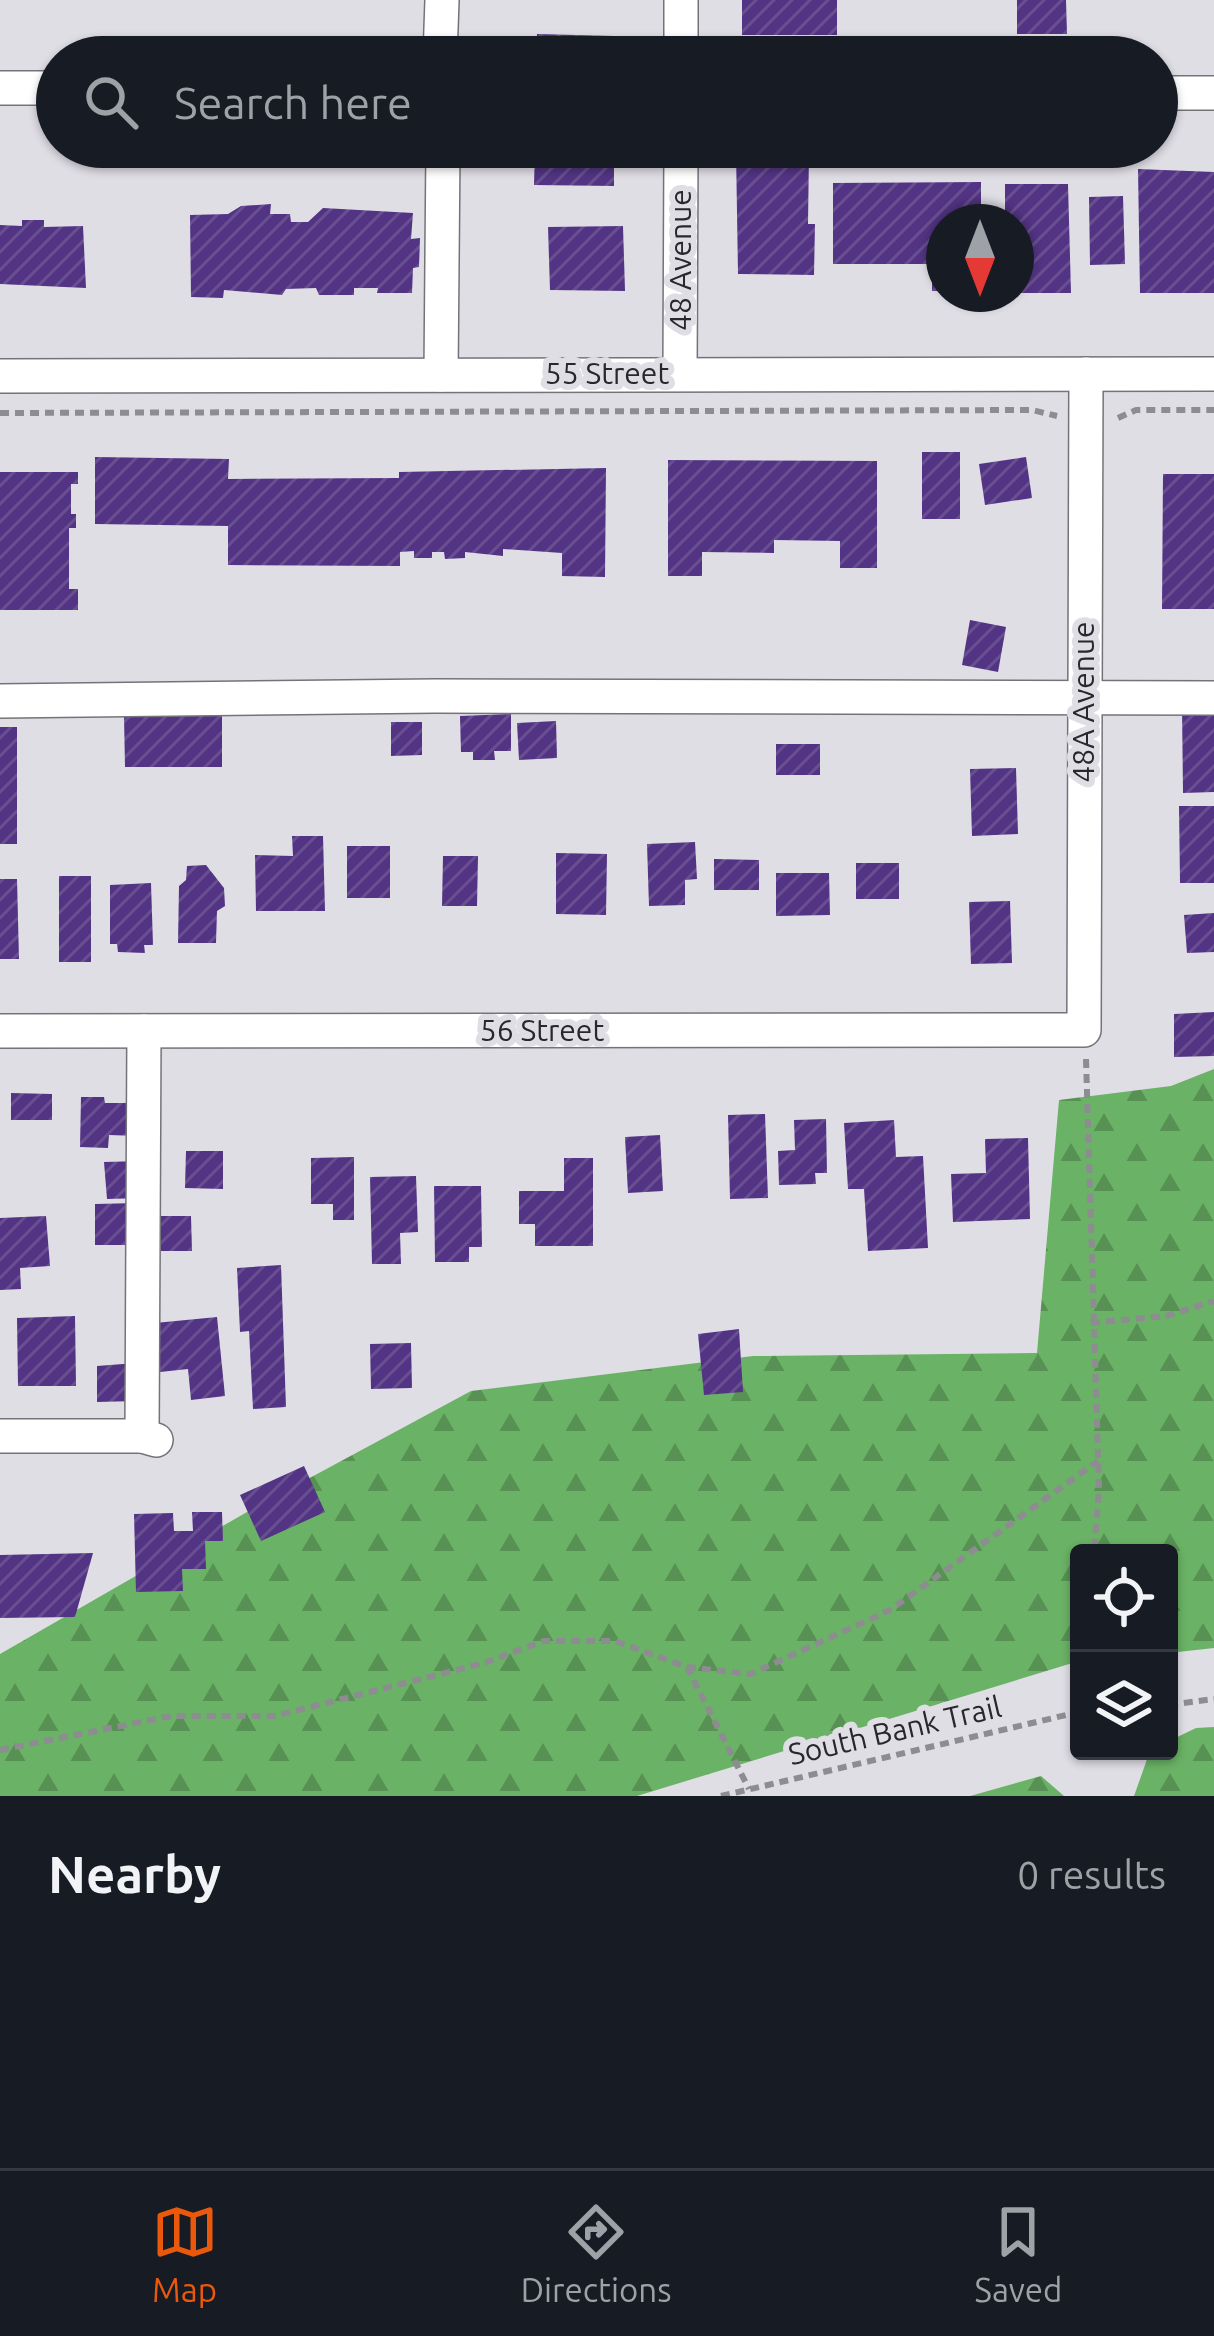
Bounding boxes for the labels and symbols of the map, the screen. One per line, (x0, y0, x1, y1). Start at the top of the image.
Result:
street label: 48 Avenue (663, 189, 697, 331)
north arrow (926, 204, 1034, 312)
street label: 55 Street (545, 356, 669, 390)
street label: 48A Avenue (1066, 621, 1100, 783)
street label: 56 Street (480, 1013, 604, 1047)
street label: South Bank Trail (785, 1689, 1005, 1771)

